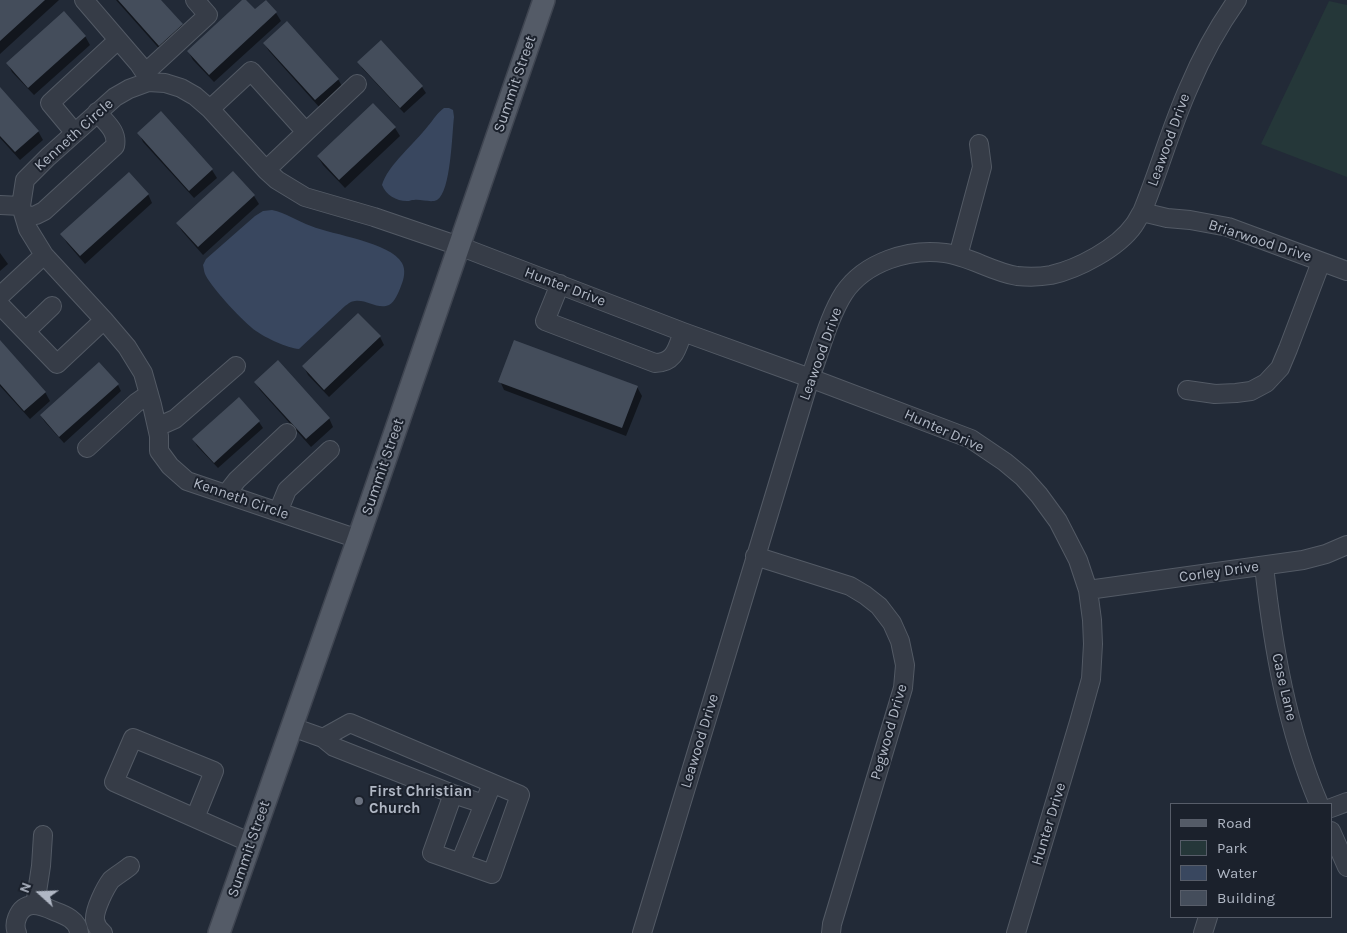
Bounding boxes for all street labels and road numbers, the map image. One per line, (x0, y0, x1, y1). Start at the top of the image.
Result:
street label: Summit Street (490, 33, 540, 135)
street label: Leawood Drive (1144, 91, 1194, 189)
street label: Kenneth Circle (31, 95, 117, 175)
street label: Briarwood Drive (1206, 216, 1314, 266)
street label: Hunter Drive (522, 263, 608, 311)
street label: Leawood Drive (796, 305, 846, 403)
street label: Hunter Drive (901, 405, 987, 457)
street label: Summit Street (358, 416, 408, 518)
street label: Kenneth Circle (191, 474, 291, 524)
street label: Corley Drive (1178, 558, 1260, 586)
street label: Case Lane (1268, 652, 1300, 722)
street label: Pegwood Drive (867, 682, 911, 782)
street label: Leawood Drive (677, 692, 723, 790)
street label: Hunter Drive (1028, 780, 1070, 868)
street label: Summit Street (224, 798, 274, 900)

